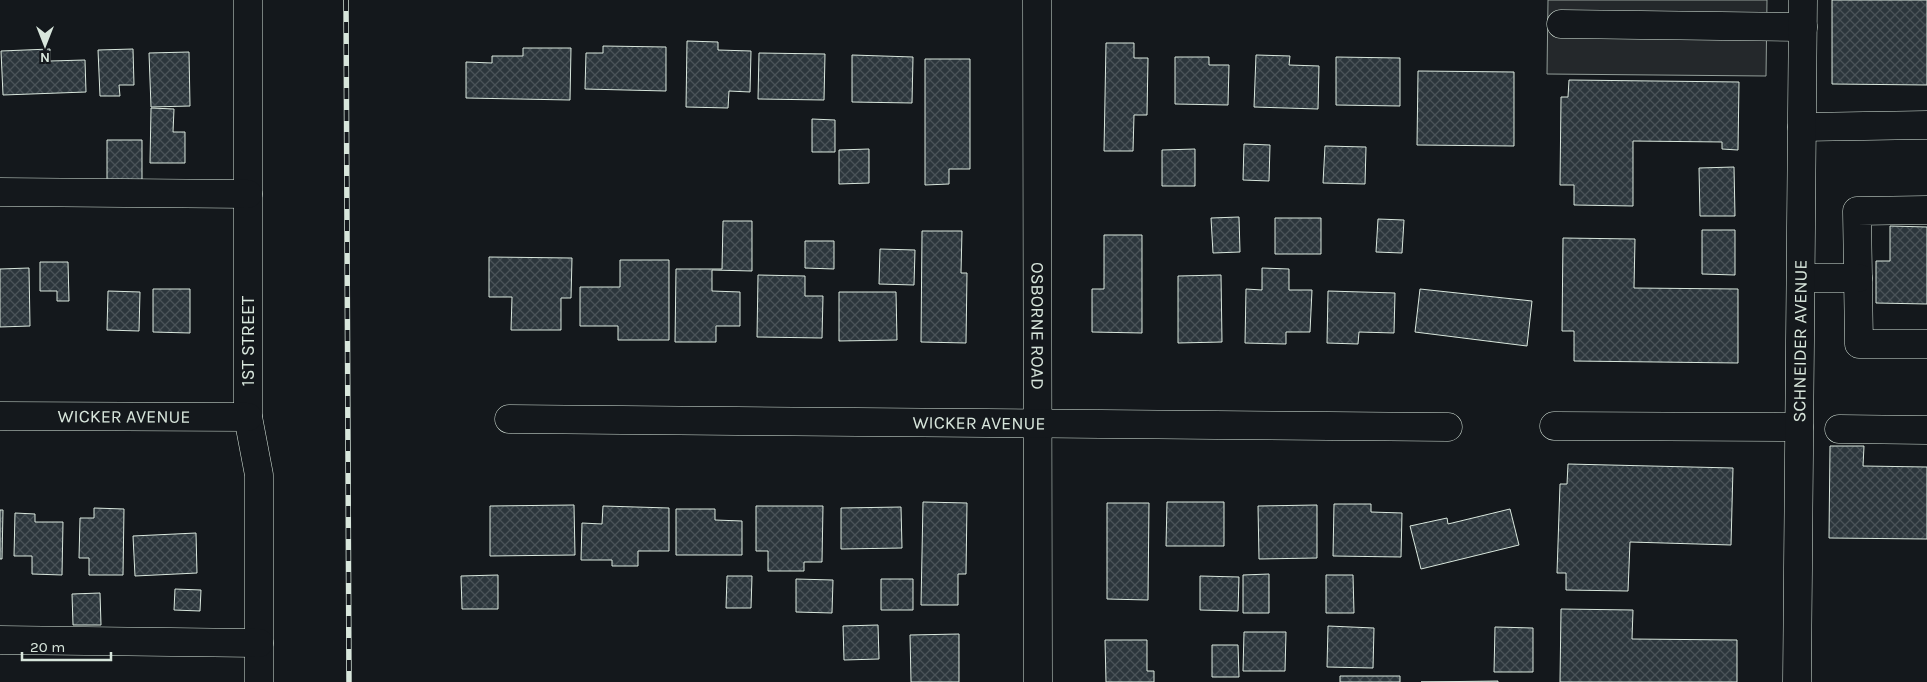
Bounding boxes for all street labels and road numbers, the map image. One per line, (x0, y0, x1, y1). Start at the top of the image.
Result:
street label: SCHNEIDER AVENUE (1788, 259, 1812, 423)
street label: OSBORNE ROAD (1026, 262, 1049, 390)
street label: 1ST STREET (237, 296, 259, 386)
street label: WICKER AVENUE (58, 405, 190, 428)
street label: WICKER AVENUE (912, 411, 1046, 435)

